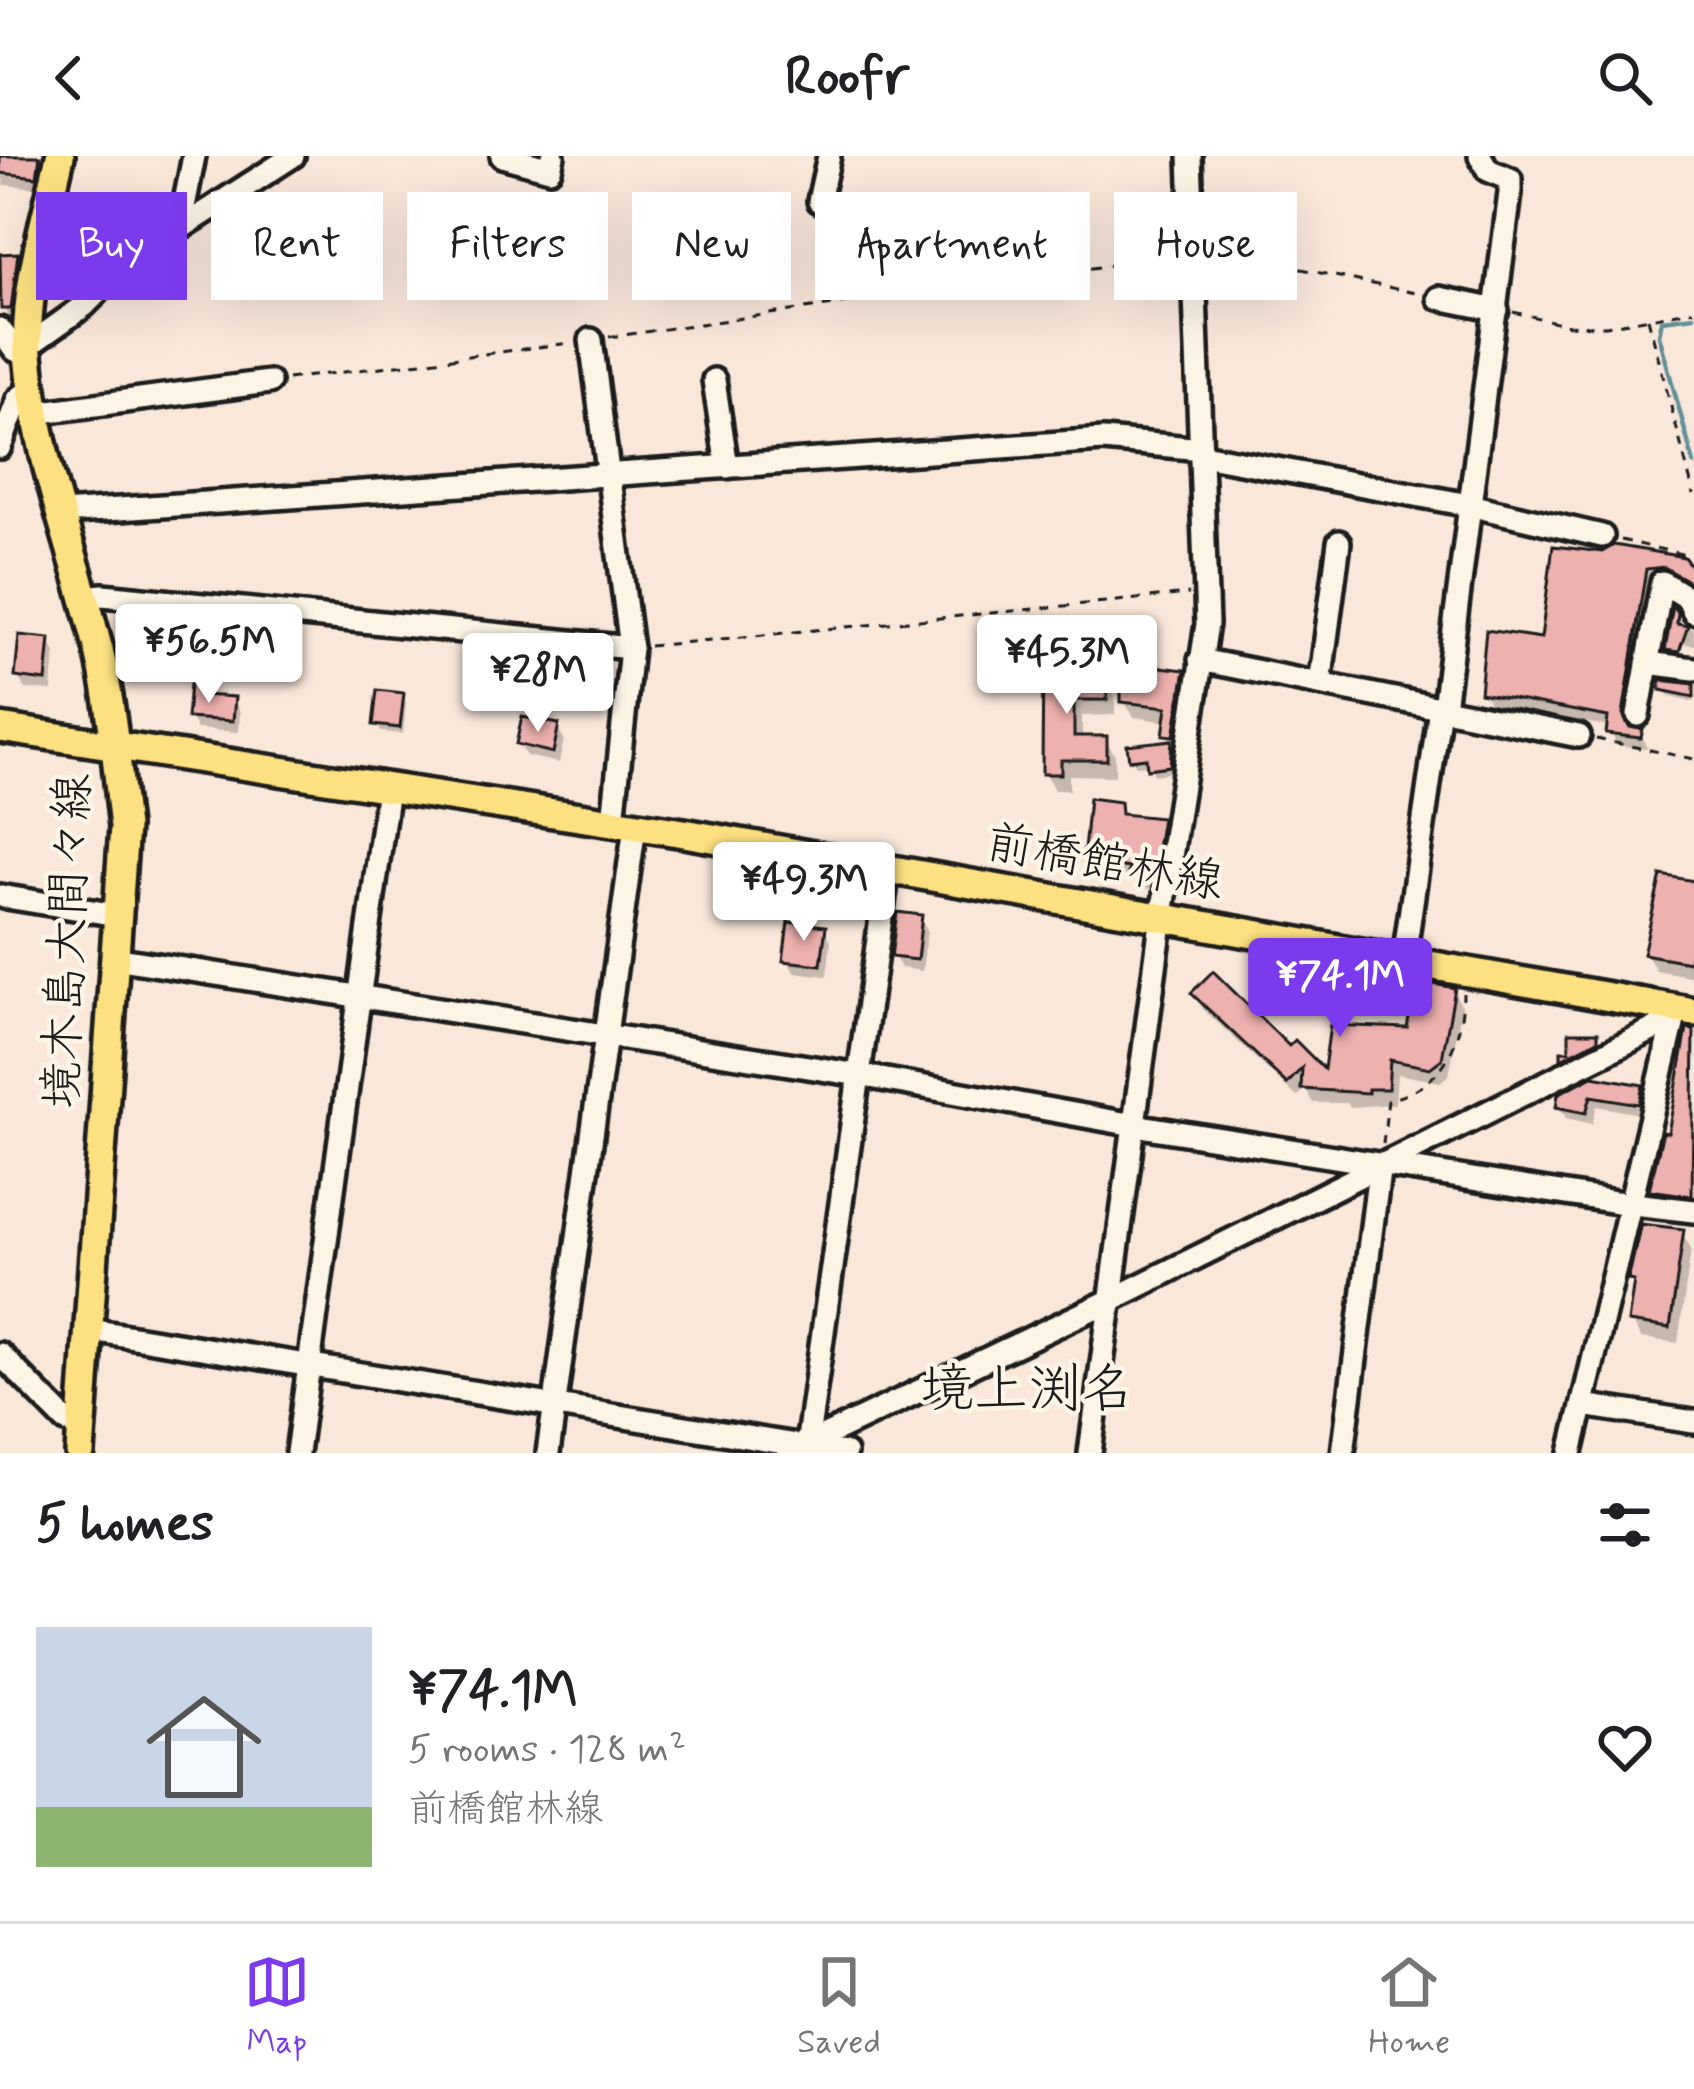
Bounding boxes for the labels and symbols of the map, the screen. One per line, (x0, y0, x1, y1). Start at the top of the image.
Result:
pin: ¥56.5M (111, 604, 307, 706)
pin: ¥45.3M (969, 615, 1165, 717)
pin: ¥28M (467, 633, 609, 735)
street label: 境木島大間々線 (31, 772, 106, 1110)
street label: 前橋館林線 (981, 812, 1228, 915)
pin: ¥49.3M (706, 842, 902, 944)
pin: ¥74.1M (1242, 938, 1438, 1040)
district label: 境上渕名 (920, 1356, 1136, 1427)

